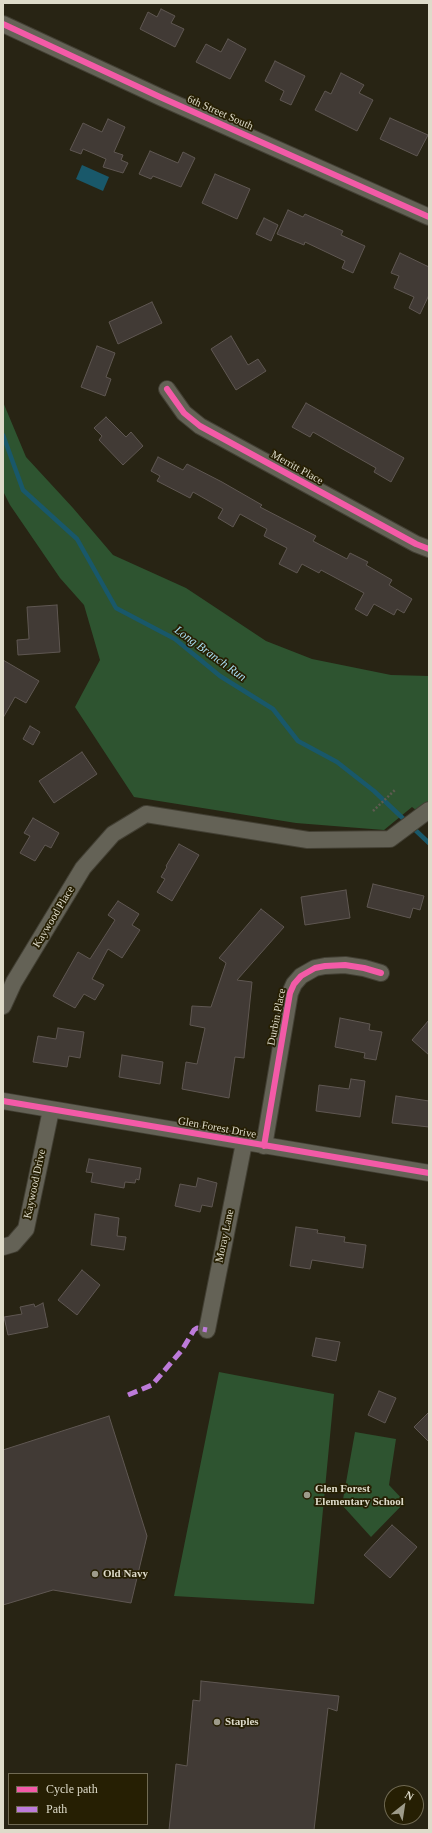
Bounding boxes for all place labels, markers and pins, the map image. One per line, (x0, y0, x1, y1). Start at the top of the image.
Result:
place label: Glen Forest Elementary School (315, 1482, 404, 1508)
marker: Glen Forest Elementary School (302, 1490, 312, 1500)
place label: Old Navy (103, 1567, 148, 1581)
marker: Old Navy (90, 1569, 100, 1579)
place label: Staples (225, 1715, 259, 1729)
marker: Staples (212, 1717, 222, 1727)

